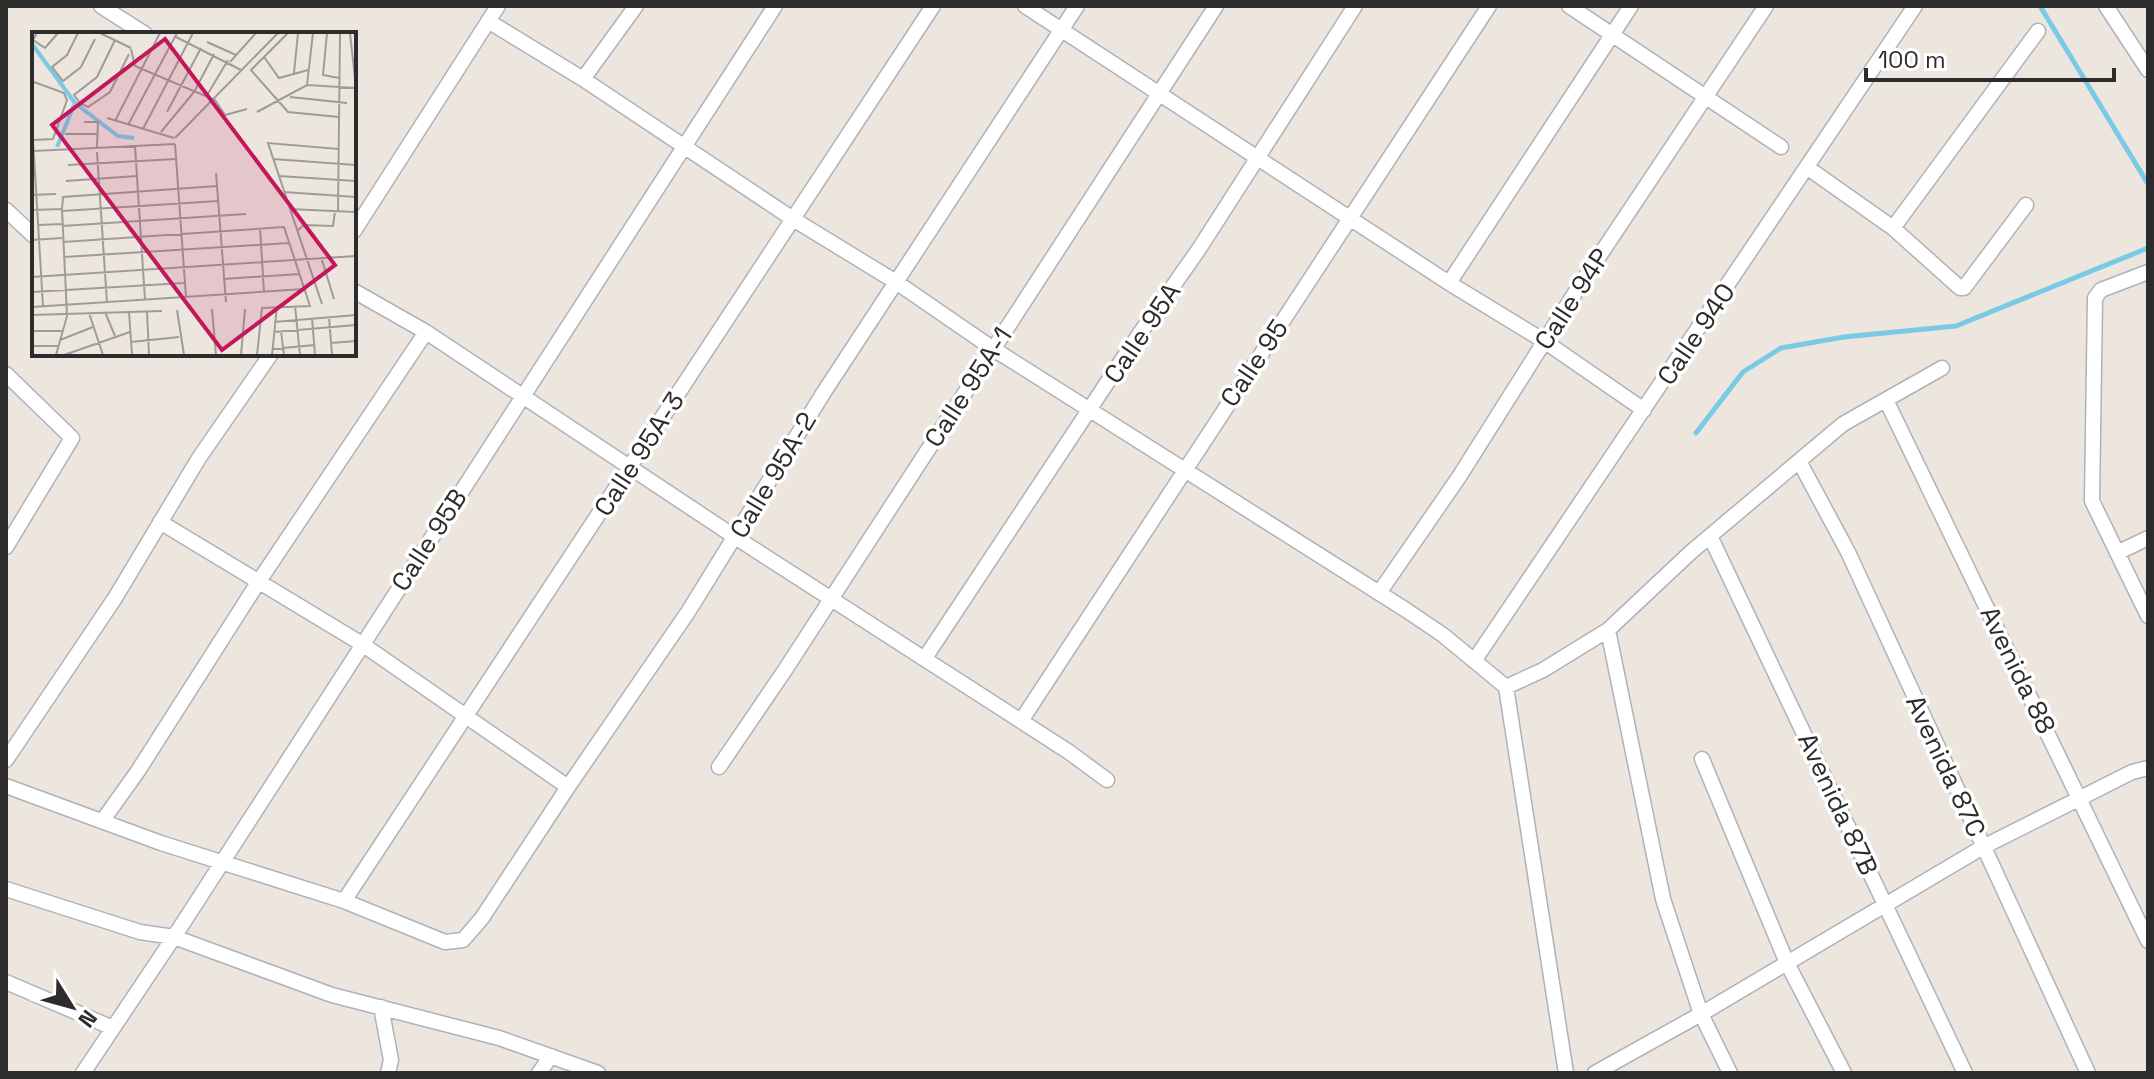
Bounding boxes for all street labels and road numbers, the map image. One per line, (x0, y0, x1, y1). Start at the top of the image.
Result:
street label: Calle 94P (1527, 242, 1617, 356)
street label: Calle 95A (1096, 276, 1188, 390)
street label: Calle 94O (1649, 276, 1743, 392)
street label: Calle 95 (1213, 313, 1295, 413)
street label: Calle 95A-1 (917, 320, 1019, 454)
street label: Calle 95A-3 (586, 385, 692, 523)
street label: Calle 95A-2 (722, 406, 824, 544)
street label: Calle 95B (383, 482, 475, 598)
street label: Avenida 88 (1973, 601, 2063, 739)
street label: Avenida 87C (1898, 690, 1994, 842)
street label: Avenida 87B (1790, 727, 1886, 881)

